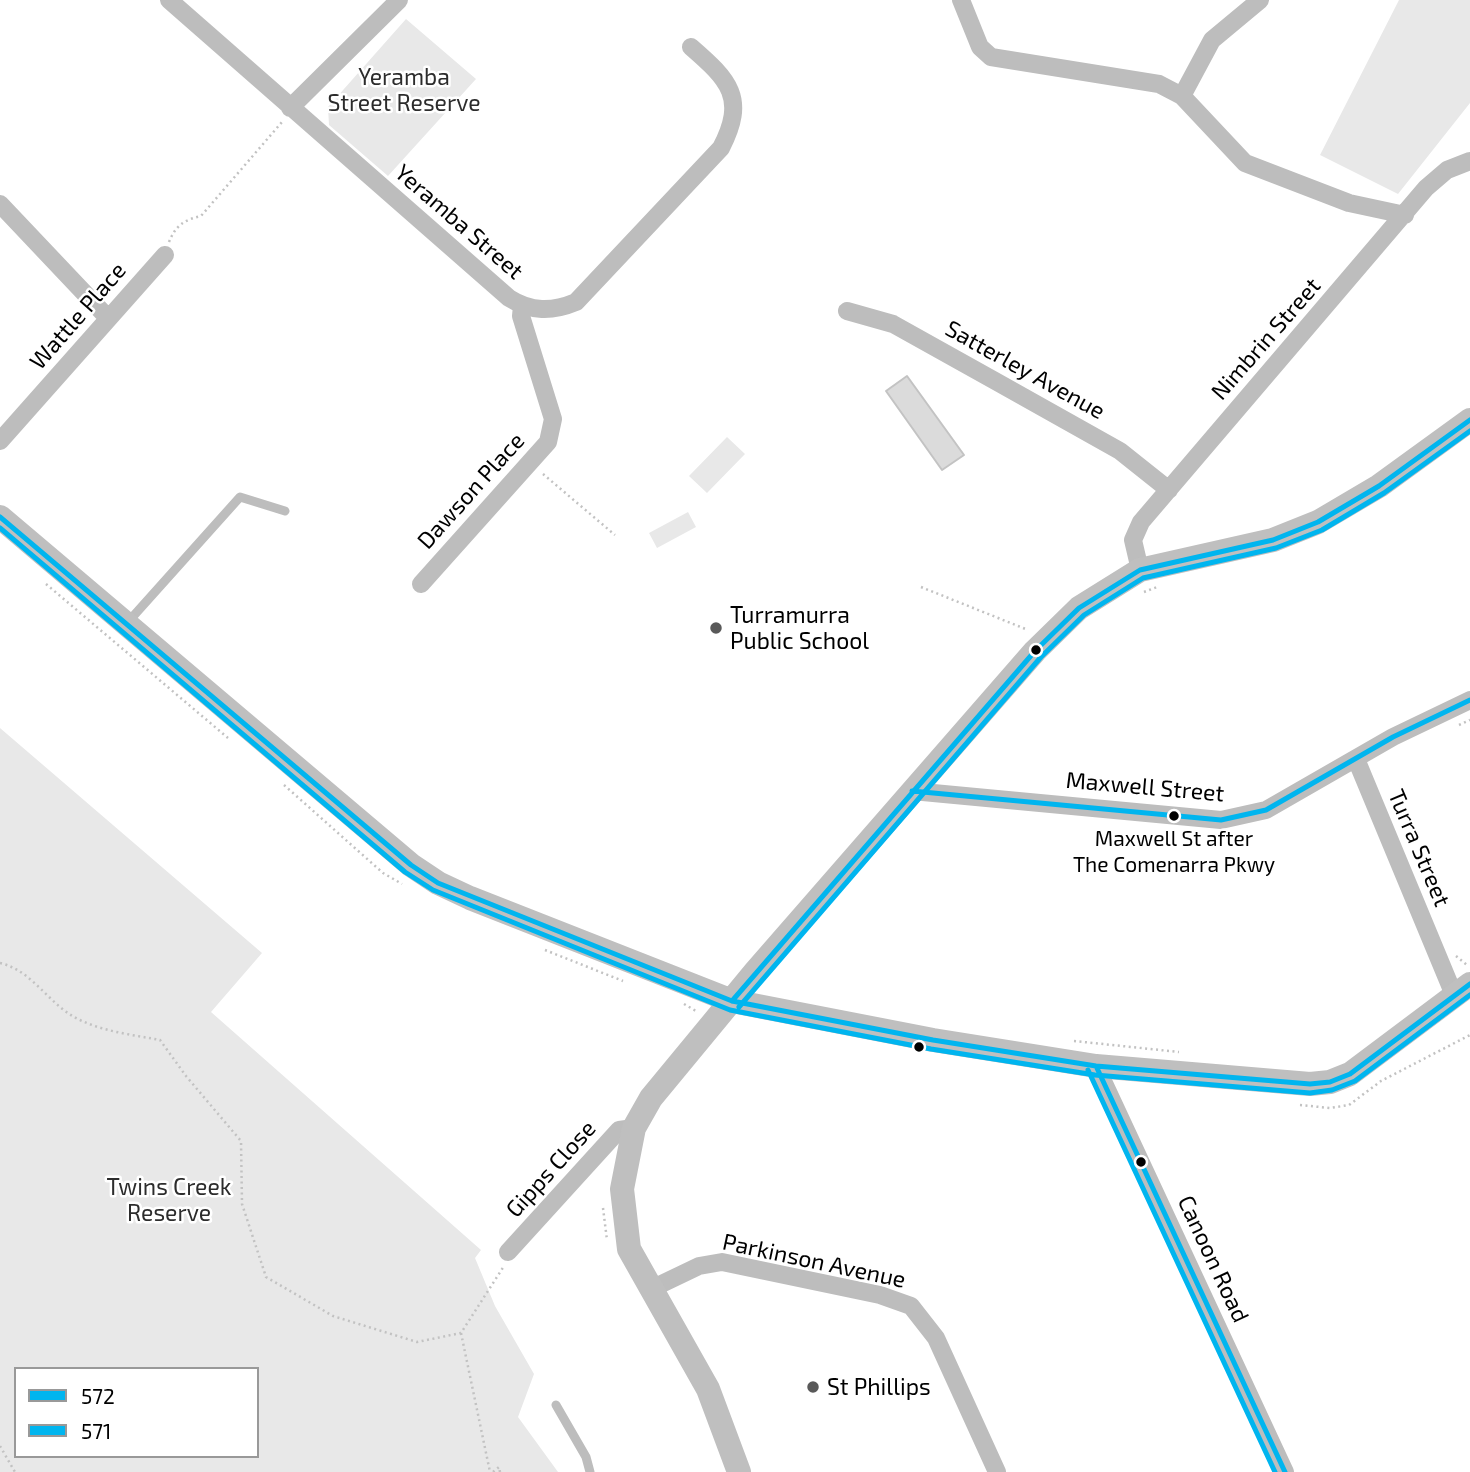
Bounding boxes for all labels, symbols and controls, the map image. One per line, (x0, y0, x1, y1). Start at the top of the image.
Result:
park label: Yeramba Street Reserve (327, 63, 481, 117)
street label: Yeramba Street (389, 159, 529, 285)
street label: Wattle Place (24, 257, 132, 375)
street label: Nimbrin Street (1206, 272, 1326, 406)
street label: Satterley Avenue (940, 315, 1110, 425)
street label: Dawson Place (412, 427, 530, 555)
place label: Turramurra Public School (730, 601, 869, 655)
marker: Turramurra Public School (708, 620, 724, 636)
unlabelled marker (1029, 643, 1043, 657)
street label: Maxwell Street (1065, 766, 1225, 808)
street label: Turra Street (1382, 785, 1456, 911)
marker: Maxwell St after The Comenarra Pkwy (1167, 809, 1181, 823)
place label: Maxwell St after The Comenarra Pkwy (1073, 826, 1275, 876)
unlabelled marker (912, 1040, 926, 1054)
street label: Gipps Close (500, 1115, 602, 1223)
unlabelled marker (1134, 1155, 1148, 1169)
park label: Twins Creek Reserve (107, 1173, 231, 1227)
street label: Canoon Road (1172, 1191, 1254, 1327)
street label: Parkinson Avenue (720, 1228, 908, 1294)
legend (14, 1367, 259, 1458)
place label: St Phillips (827, 1373, 931, 1401)
marker: St Phillips (805, 1379, 821, 1395)
text: 572 (81, 1383, 115, 1408)
text: 571 (81, 1418, 111, 1443)

